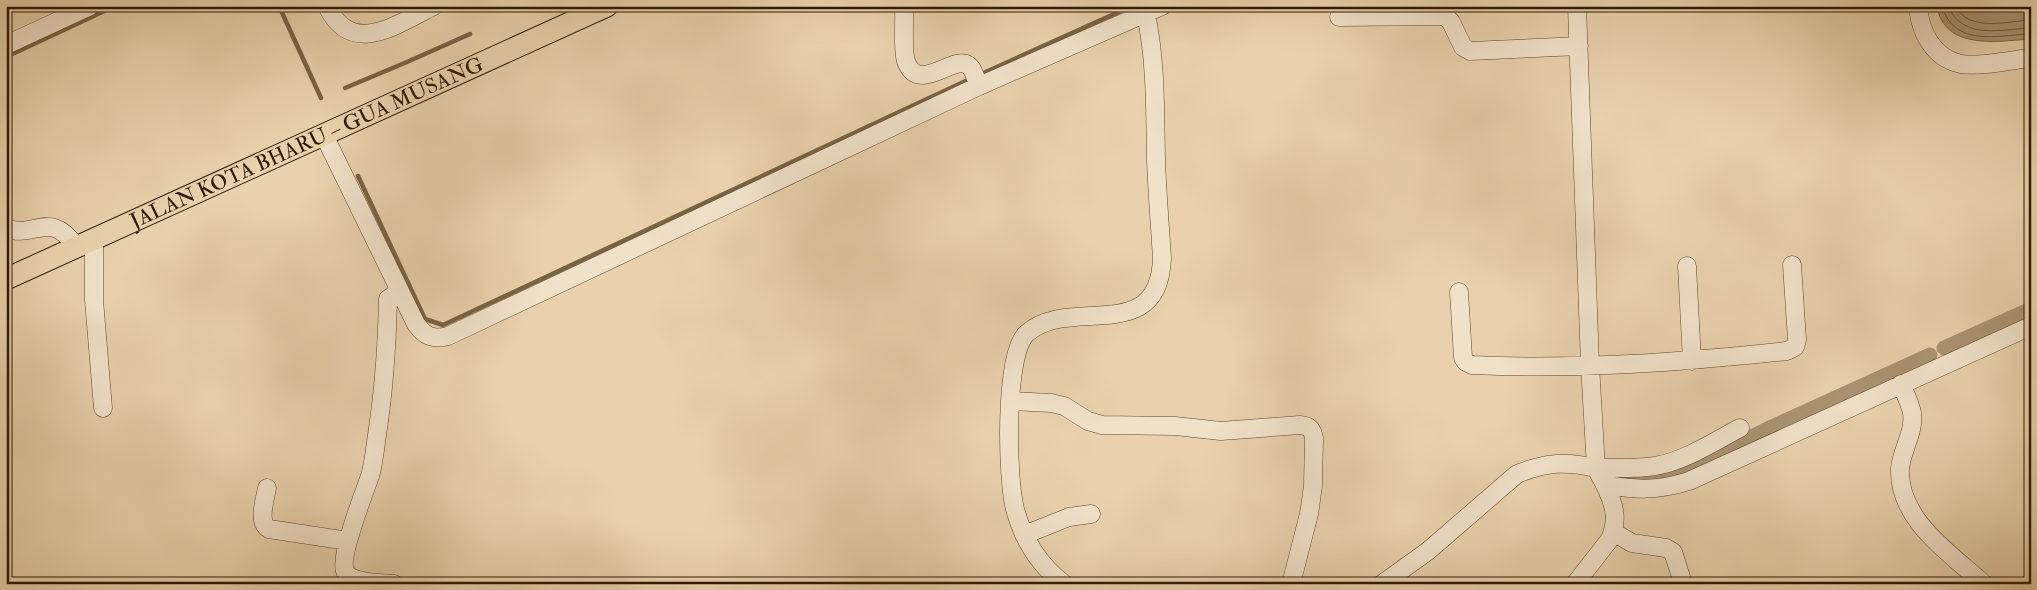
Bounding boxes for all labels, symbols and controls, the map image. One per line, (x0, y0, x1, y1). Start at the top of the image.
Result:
street label: JALAN KOTA BHARU – GUA MUSANG (125, 51, 488, 235)

